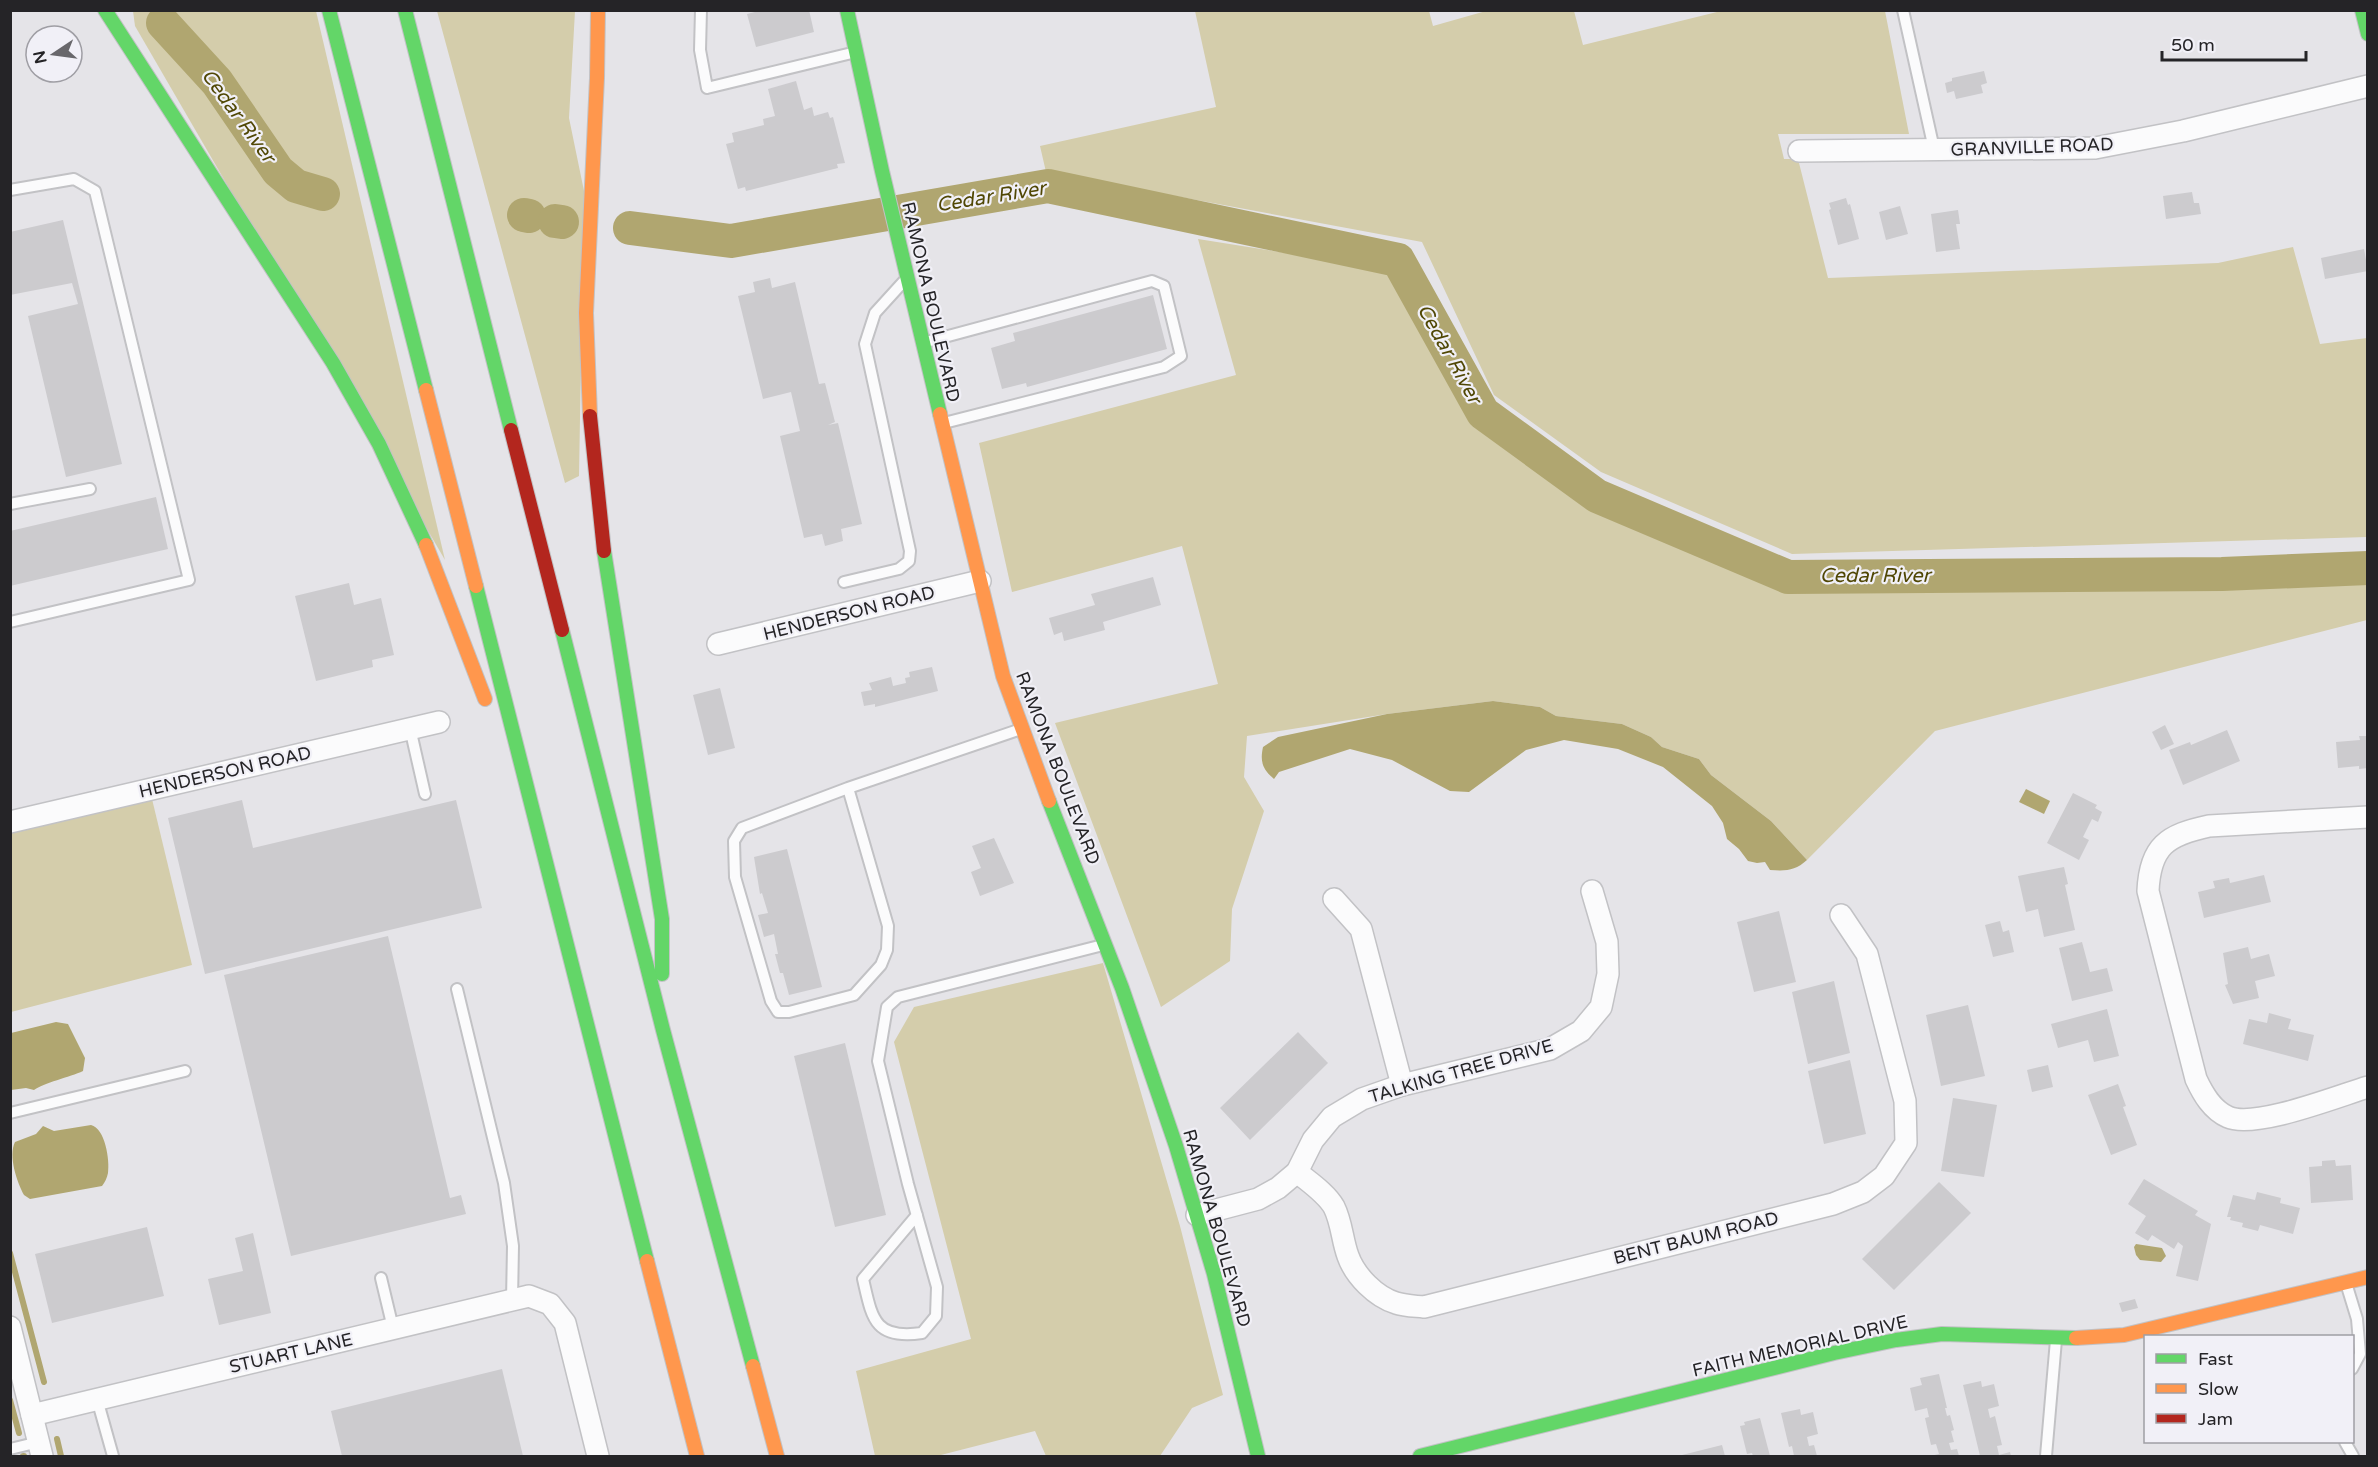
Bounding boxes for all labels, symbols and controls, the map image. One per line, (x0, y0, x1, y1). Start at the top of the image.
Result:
north arrow (24, 24, 84, 84)
scale bar (2162, 24, 2306, 62)
text: 50 m (2171, 34, 2215, 56)
text: N (29, 49, 52, 66)
water label: Cedar River (196, 64, 281, 170)
street label: GRANVILLE ROAD (1950, 133, 2114, 161)
water label: Cedar River (935, 176, 1050, 217)
street label: RAMONA BOULEVARD (897, 200, 965, 404)
water label: Cedar River (1412, 300, 1487, 410)
water label: Cedar River (1820, 564, 1932, 588)
street label: HENDERSON ROAD (761, 581, 937, 645)
street label: RAMONA BOULEVARD (1011, 668, 1105, 868)
street label: HENDERSON ROAD (137, 741, 313, 803)
street label: TALKING TREE DRIVE (1366, 1034, 1556, 1108)
street label: RAMONA BOULEVARD (1178, 1127, 1256, 1329)
street label: BENT BAUM ROAD (1611, 1207, 1781, 1269)
street label: FAITH MEMORIAL DRIVE (1690, 1310, 1910, 1382)
street label: STUART LANE (227, 1328, 355, 1378)
legend (2144, 1335, 2354, 1443)
text: Fast (2198, 1348, 2233, 1370)
text: Slow (2198, 1378, 2239, 1400)
text: Jam (2198, 1408, 2233, 1430)

